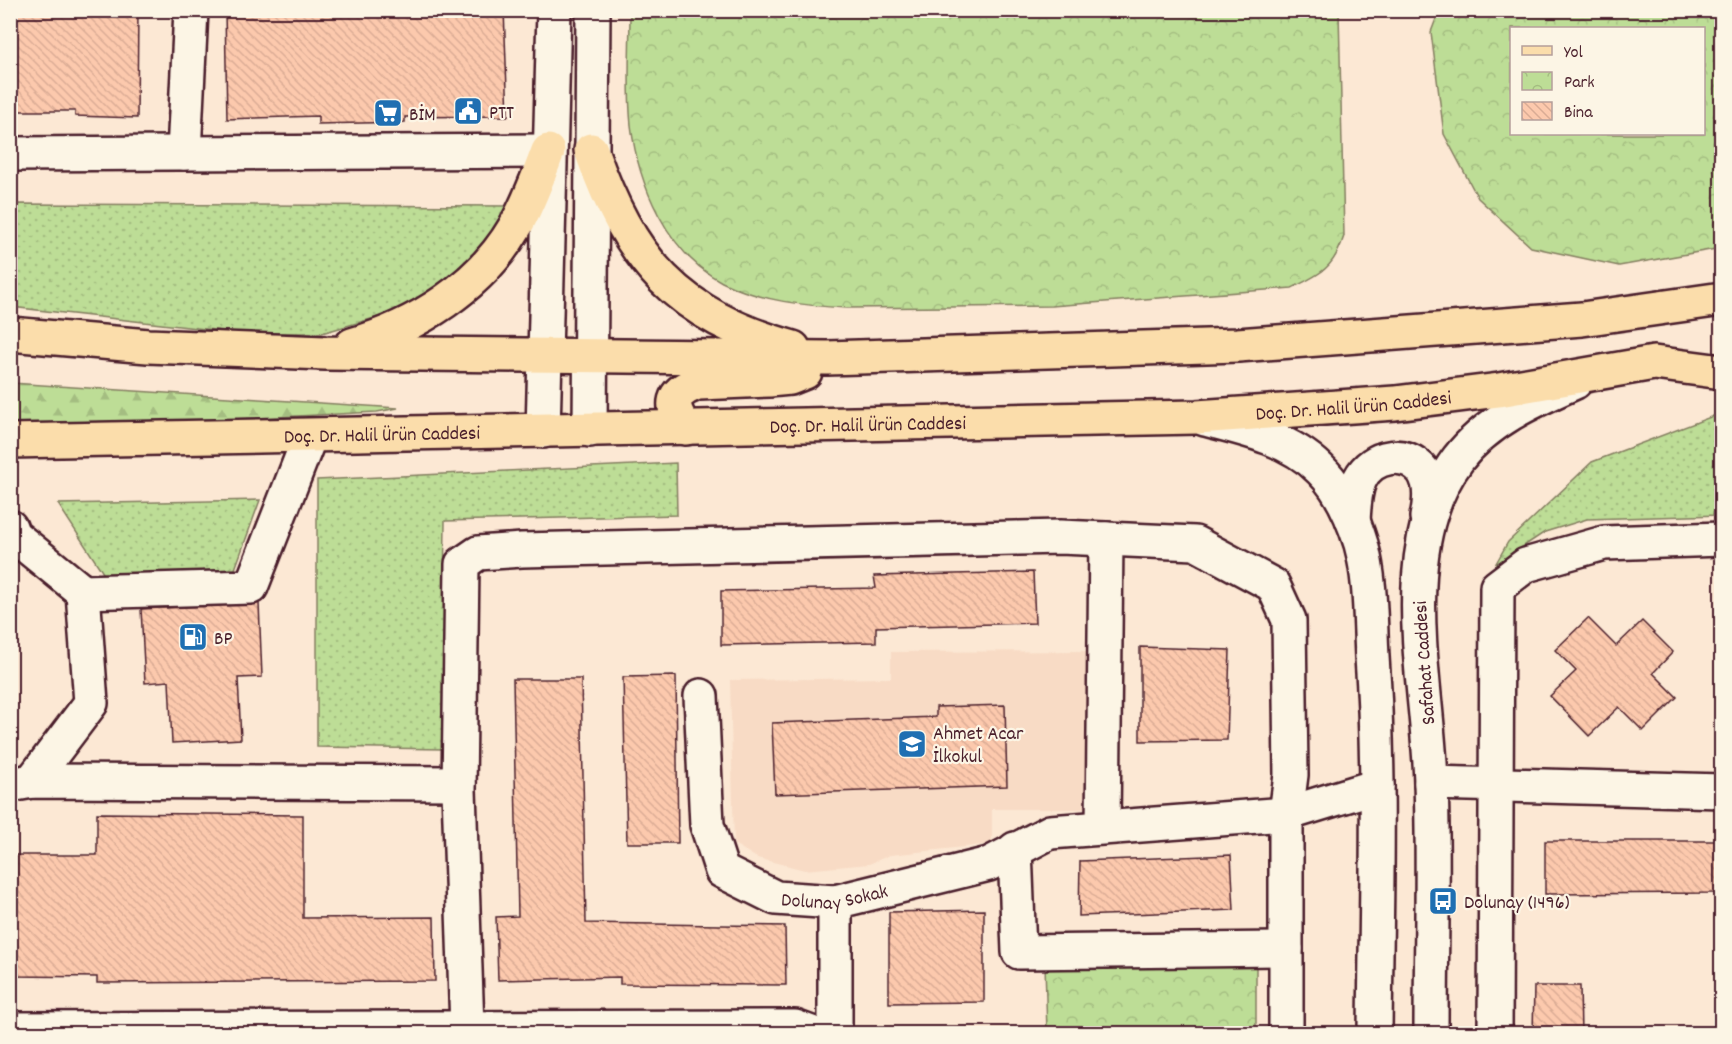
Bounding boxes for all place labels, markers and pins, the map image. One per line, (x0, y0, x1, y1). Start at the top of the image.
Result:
public building icon: PTT (452, 95, 484, 127)
supermarket icon: BİM (372, 97, 404, 129)
place label: PTT (489, 100, 514, 128)
place label: BİM (409, 102, 436, 130)
fuel station icon: BP (177, 621, 209, 653)
place label: BP (214, 626, 233, 654)
place label: Ahmet Acar İlkokul (933, 721, 1024, 772)
school or university icon: Ahmet Acar İlkokul (896, 728, 928, 760)
bus stop icon: Dolunay (1496) (1427, 885, 1459, 917)
place label: Dolunay (1496) (1464, 890, 1570, 918)

